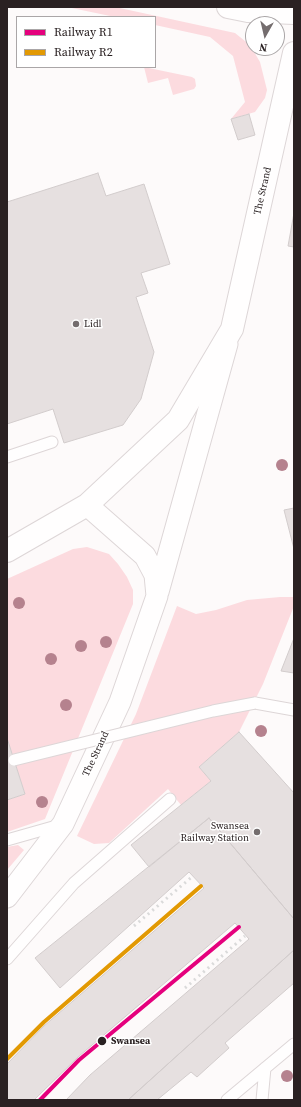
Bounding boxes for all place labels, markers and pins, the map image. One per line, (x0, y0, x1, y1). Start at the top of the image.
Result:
place label: Lidl (84, 318, 102, 330)
marker: Lidl (71, 319, 81, 329)
place label: Swansea Railway Station (180, 820, 249, 844)
marker: Swansea Railway Station (252, 827, 262, 837)
marker: Swansea (96, 1035, 108, 1047)
place label: Swansea (111, 1035, 150, 1047)

